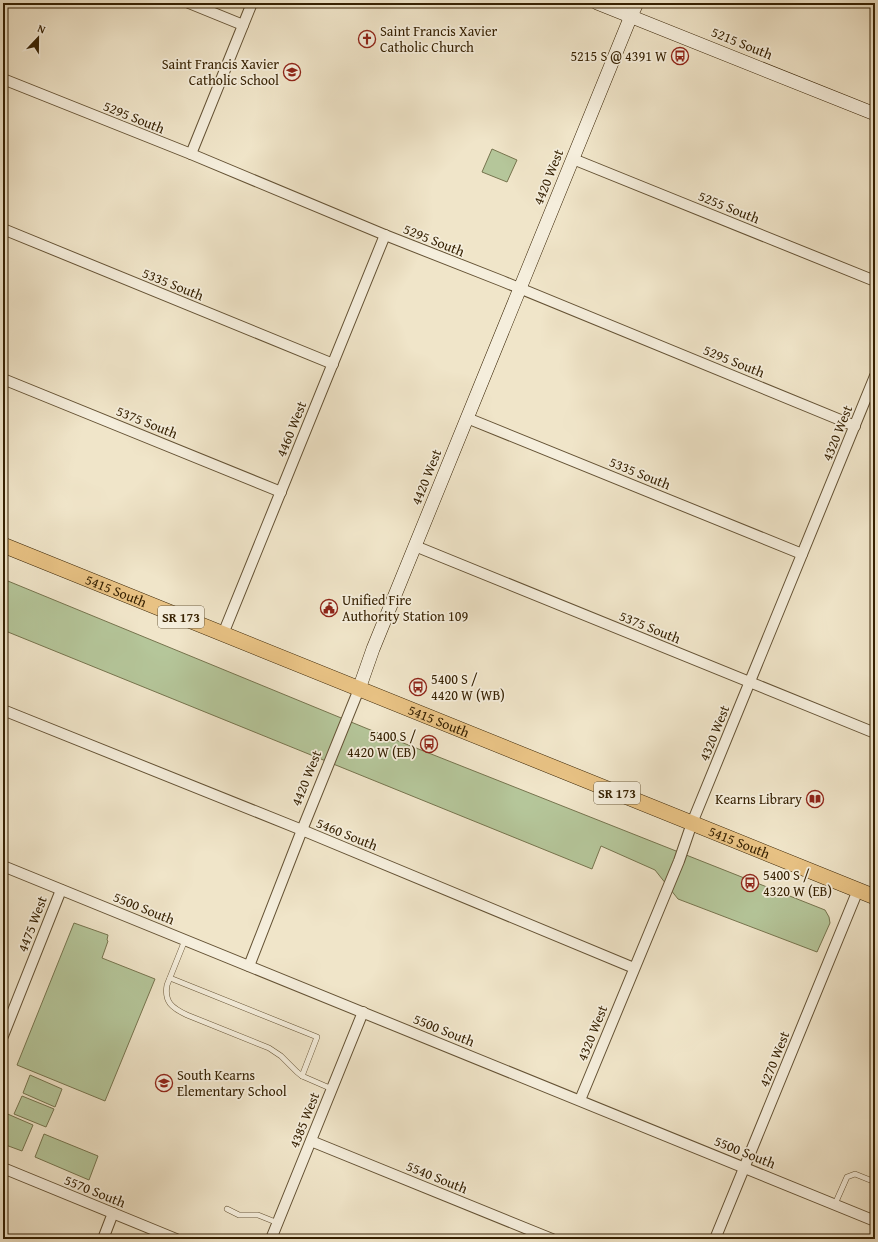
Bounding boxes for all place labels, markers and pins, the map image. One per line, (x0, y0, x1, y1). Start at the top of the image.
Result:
place label: Saint Francis Xavier Catholic Church (380, 21, 498, 57)
church icon: Saint Francis Xavier Catholic Church (357, 29, 377, 49)
place label: 5215 S @ 4391 W (570, 46, 667, 66)
bus stop icon: 5215 S @ 4391 W (670, 46, 690, 66)
place label: Saint Francis Xavier Catholic School (162, 54, 279, 90)
school or university icon: Saint Francis Xavier Catholic School (282, 62, 302, 82)
place label: Unified Fire Authority Station 109 (342, 590, 469, 626)
public building icon: Unified Fire Authority Station 109 (319, 598, 339, 618)
place label: 5400 S / 4420 W (WB) (431, 669, 505, 705)
bus stop icon: 5400 S / 4420 W (WB) (408, 677, 428, 697)
place label: 5400 S / 4420 W (EB) (347, 726, 416, 762)
bus stop icon: 5400 S / 4420 W (EB) (419, 734, 439, 754)
place label: Kearns Library (715, 789, 802, 809)
library icon: Kearns Library (805, 789, 825, 809)
place label: 5400 S / 4320 W (EB) (763, 865, 832, 901)
bus stop icon: 5400 S / 4320 W (EB) (740, 873, 760, 893)
place label: South Kearns Elementary School (177, 1065, 287, 1101)
school or university icon: South Kearns Elementary School (154, 1073, 174, 1093)

